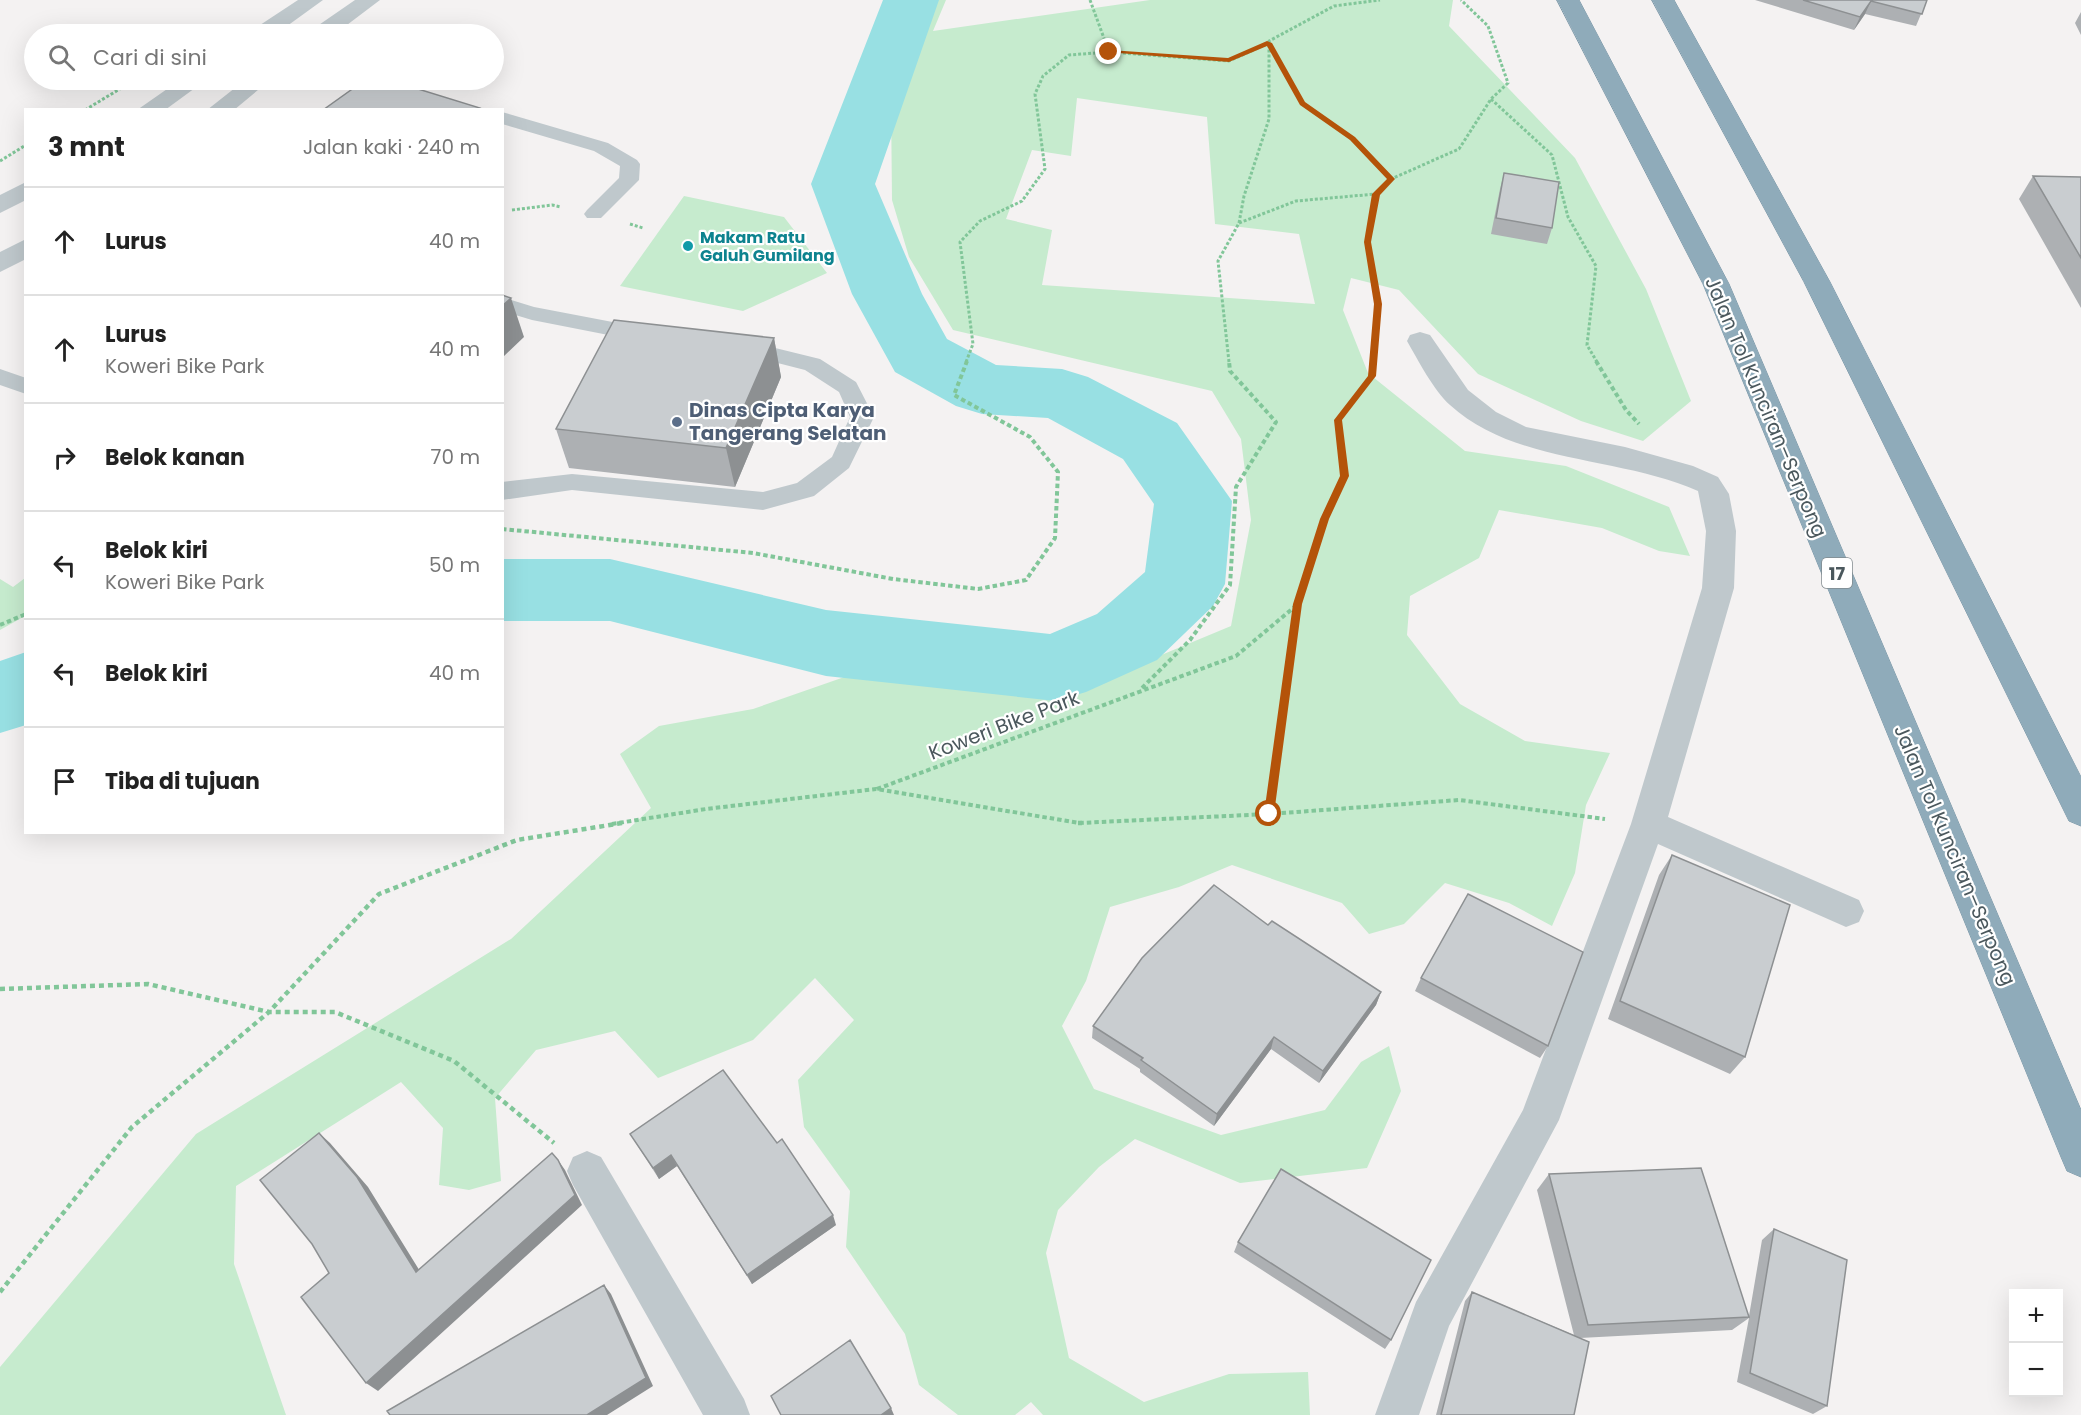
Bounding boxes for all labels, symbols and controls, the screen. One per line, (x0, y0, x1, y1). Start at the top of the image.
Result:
search box (24, 24, 504, 90)
route end (1095, 38, 1121, 64)
icon: search (45, 41, 78, 74)
text: Cari di sini (93, 42, 207, 73)
text: 3 mnt (48, 129, 125, 165)
text: Jalan kaki · 240 m (303, 133, 480, 161)
icon: ahead (48, 225, 81, 258)
text: Lurus (105, 226, 167, 257)
place label: Makam Ratu Galuh Gumilang (700, 226, 835, 267)
text: 40 m (429, 227, 480, 255)
marker: Makam Ratu Galuh Gumilang (681, 239, 695, 253)
street label: Jalan Tol Kunciran–Serpong (1698, 272, 1834, 542)
text: Lurus (105, 319, 167, 350)
icon: ahead (48, 333, 81, 366)
text: 40 m (429, 335, 480, 363)
text: Koweri Bike Park (105, 352, 264, 380)
place label: Dinas Cipta Karya Tangerang Selatan (689, 396, 887, 447)
marker: Dinas Cipta Karya Tangerang Selatan (670, 415, 684, 429)
icon: right (48, 441, 81, 474)
text: Belok kanan (105, 442, 245, 473)
text: 70 m (431, 443, 480, 471)
text: Belok kiri (105, 535, 208, 566)
icon: left (48, 549, 81, 582)
text: 50 m (429, 551, 480, 579)
road number: 17 (1822, 558, 1852, 588)
text: Koweri Bike Park (105, 568, 264, 596)
icon: left (48, 657, 81, 690)
text: Belok kiri (105, 658, 208, 689)
text: 40 m (429, 659, 480, 687)
street label: Koweri Bike Park (925, 683, 1084, 767)
street label: Jalan Tol Kunciran–Serpong (1887, 720, 2023, 990)
icon: arrive (48, 765, 81, 798)
text: Tiba di tujuan (105, 766, 260, 797)
route start (1255, 800, 1281, 826)
map controls (2009, 1289, 2063, 1397)
button: + (2009, 1289, 2063, 1343)
button: − (2009, 1343, 2063, 1397)

